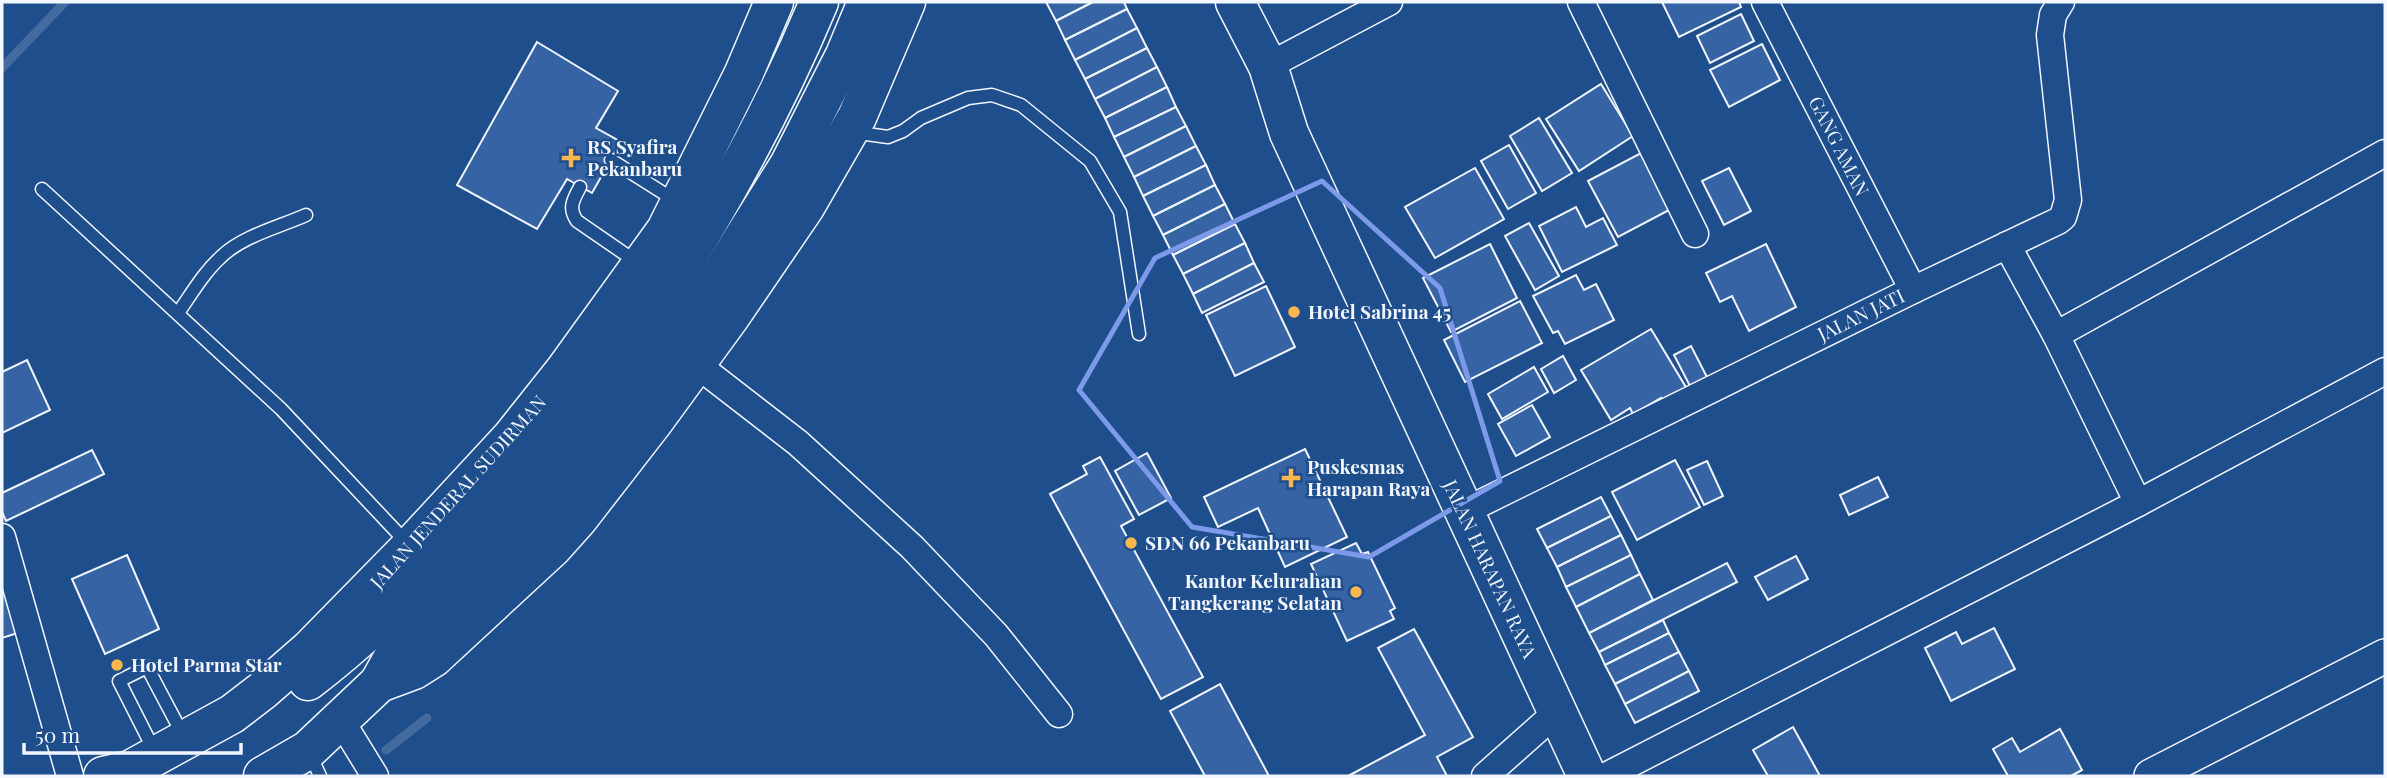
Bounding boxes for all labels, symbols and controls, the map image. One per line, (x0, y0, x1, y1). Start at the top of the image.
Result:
street label: GANG AMAN (1804, 91, 1876, 200)
place label: RS Syafira Pekanbaru (587, 133, 683, 181)
marker: RS Syafira Pekanbaru (561, 148, 581, 168)
street label: JALAN JATI (1812, 282, 1908, 347)
place label: Hotel Sabrina 45 (1308, 298, 1451, 324)
marker: Hotel Sabrina 45 (1286, 304, 1302, 320)
street label: JALAN JENDERAL SUDIRMAN (363, 389, 551, 594)
place label: Puskesmas Harapan Raya (1307, 453, 1430, 501)
marker: Puskesmas Harapan Raya (1281, 468, 1301, 488)
street label: JALAN HARAPAN RAYA (1438, 474, 1544, 663)
place label: SDN 66 Pekanbaru (1145, 529, 1310, 555)
marker: SDN 66 Pekanbaru (1123, 535, 1139, 551)
place label: Kantor Kelurahan Tangkerang Selatan (1168, 567, 1342, 615)
marker: Kantor Kelurahan Tangkerang Selatan (1348, 584, 1364, 600)
place label: Hotel Parma Star (131, 651, 282, 677)
marker: Hotel Parma Star (109, 657, 125, 673)
scale bar (24, 712, 242, 756)
text: 50 m (35, 720, 81, 748)

